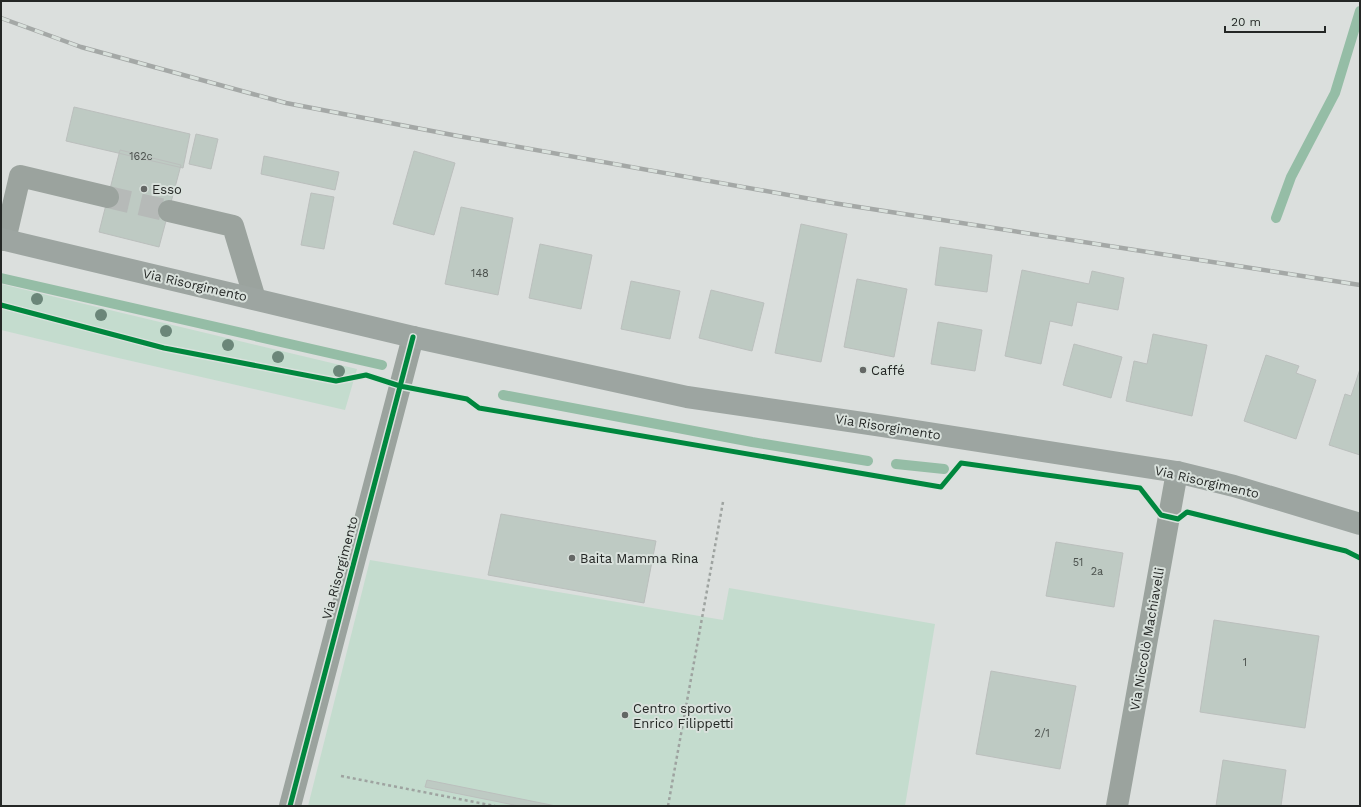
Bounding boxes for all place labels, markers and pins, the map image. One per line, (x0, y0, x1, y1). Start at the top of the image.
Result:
place label: Esso (152, 182, 182, 197)
marker: Esso (139, 184, 149, 194)
place label: Caffé (871, 363, 905, 378)
marker: Caffé (858, 365, 868, 375)
place label: Baita Mamma Rina (580, 551, 699, 566)
marker: Baita Mamma Rina (567, 553, 577, 563)
place label: Centro sportivo Enrico Filippetti (633, 701, 734, 731)
marker: Centro sportivo Enrico Filippetti (620, 710, 630, 720)

